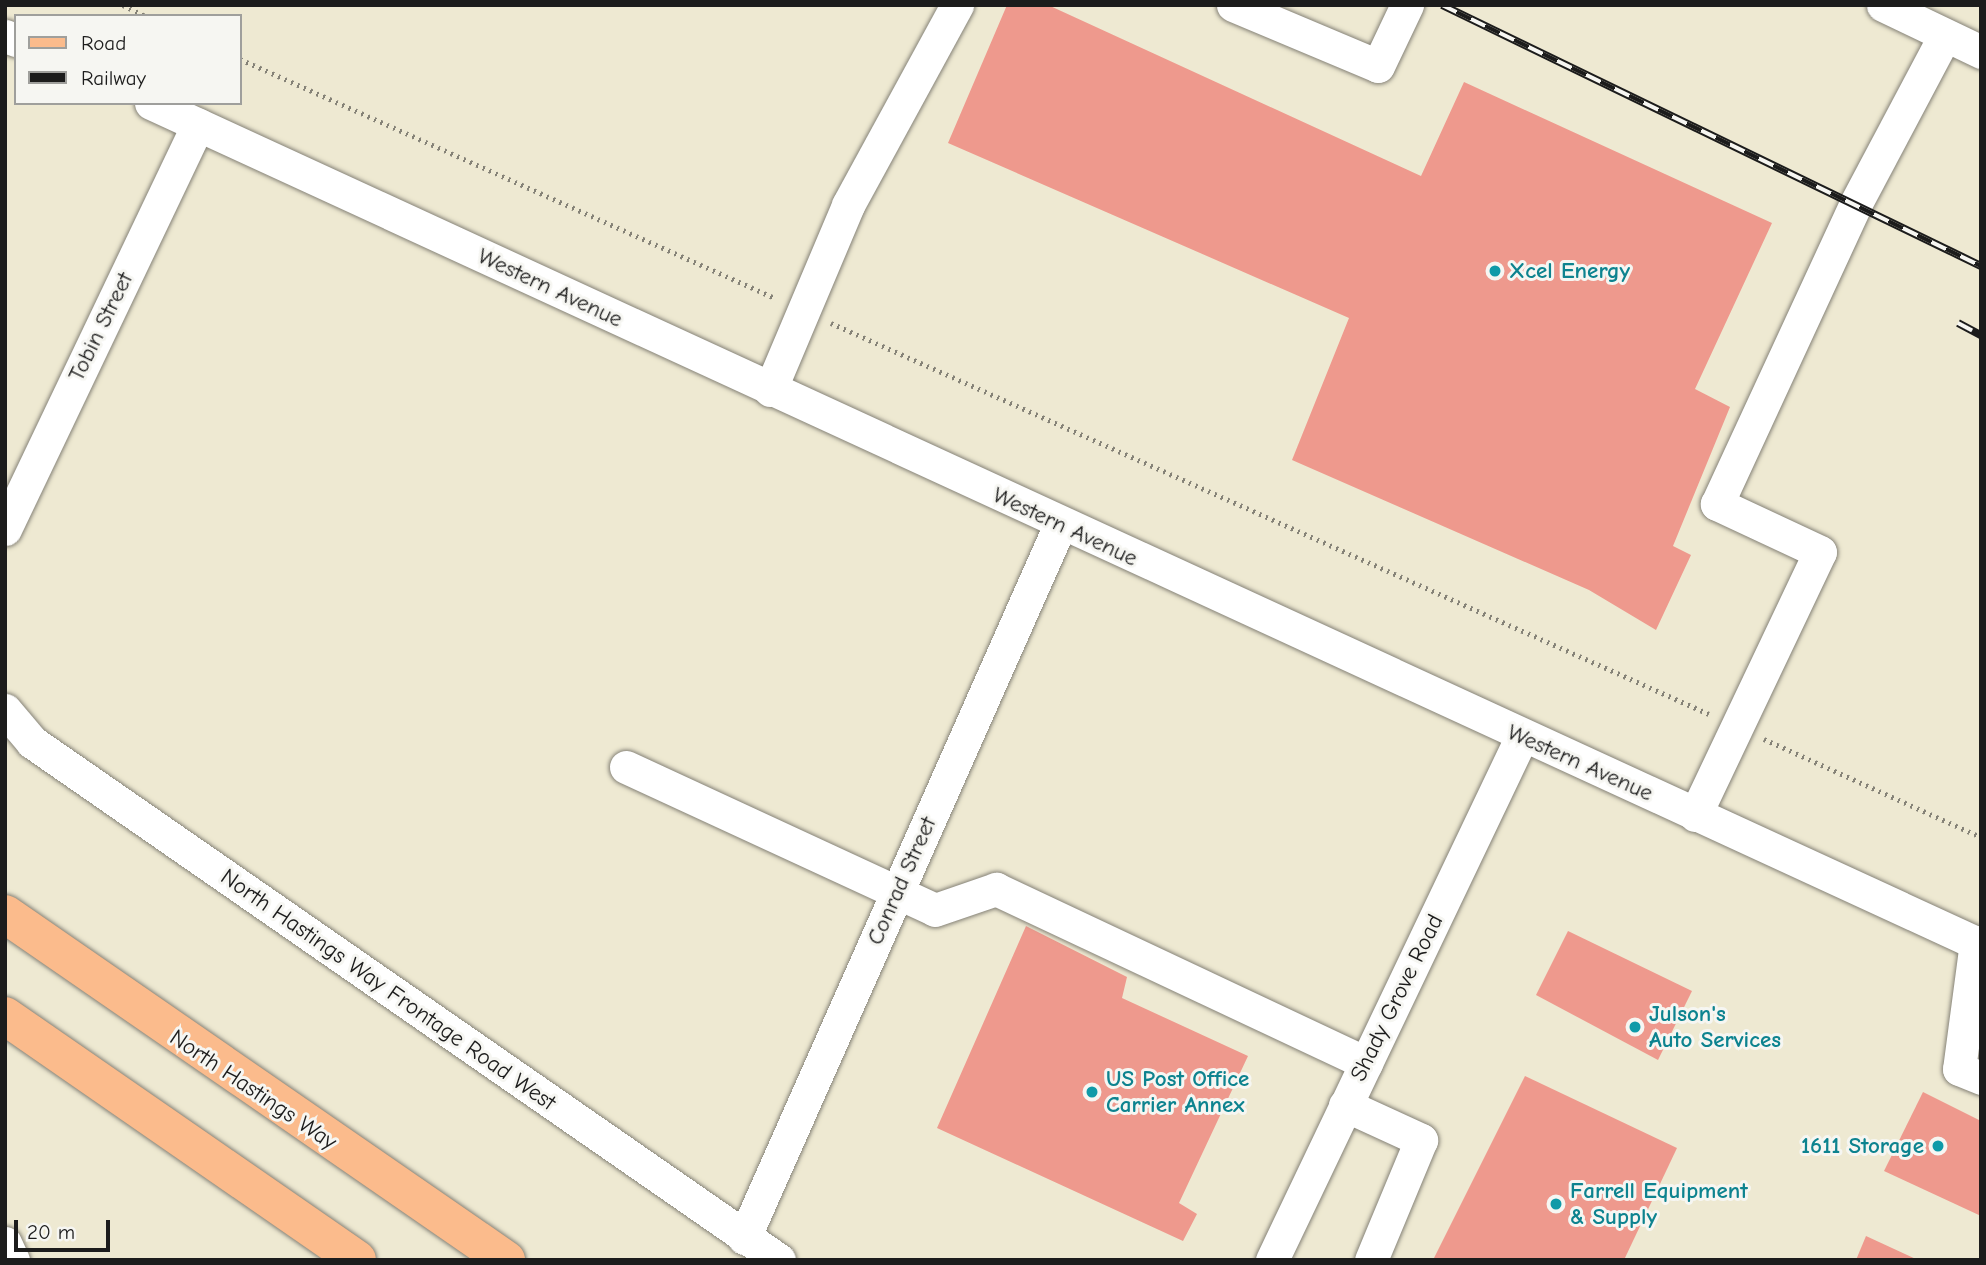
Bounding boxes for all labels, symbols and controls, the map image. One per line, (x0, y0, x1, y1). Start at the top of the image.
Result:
legend (14, 14, 242, 105)
text: Road (81, 31, 126, 55)
text: Railway (81, 66, 146, 90)
street label: Western Avenue (473, 242, 627, 334)
place label: Xcel Energy (1509, 257, 1630, 285)
marker: Xcel Energy (1487, 263, 1503, 279)
street label: Tobin Street (63, 268, 139, 386)
street label: Western Avenue (988, 481, 1142, 573)
street label: Western Avenue (1503, 719, 1657, 807)
street label: Conrad Street (862, 813, 942, 949)
street label: North Hastings Way Frontage Road West (215, 863, 561, 1117)
street label: Shady Grove Road (1345, 910, 1449, 1086)
place label: Julson's Auto Services (1649, 1000, 1781, 1054)
marker: Julson's Auto Services (1627, 1019, 1643, 1035)
street label: North Hastings Way (164, 1024, 342, 1156)
place label: US Post Office Carrier Annex (1106, 1065, 1249, 1119)
marker: US Post Office Carrier Annex (1084, 1084, 1100, 1100)
place label: 1611 Storage (1801, 1132, 1924, 1160)
marker: 1611 Storage (1930, 1138, 1946, 1154)
place label: Farrell Equipment & Supply (1570, 1177, 1748, 1231)
marker: Farrell Equipment & Supply (1548, 1196, 1564, 1212)
scale bar (18, 1206, 114, 1250)
text: 20 m (27, 1220, 75, 1244)

